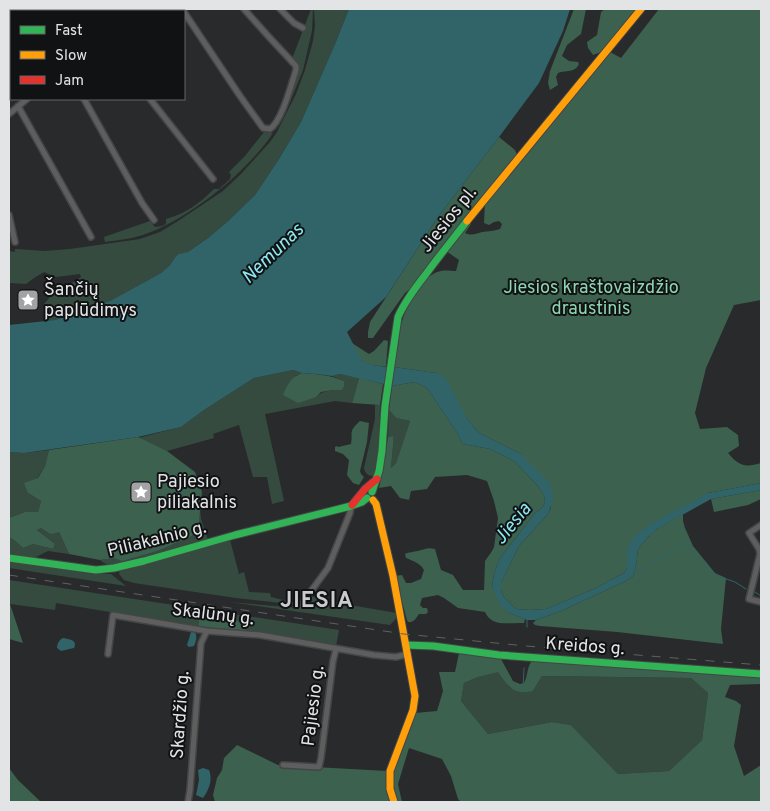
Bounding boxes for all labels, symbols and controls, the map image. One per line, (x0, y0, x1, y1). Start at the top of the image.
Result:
legend (10, 10, 185, 100)
text: Fast (55, 22, 83, 41)
text: Slow (55, 47, 87, 66)
text: Jam (55, 72, 84, 91)
street label: Jiesios pl. (415, 182, 483, 258)
water label: Nemunas (237, 218, 309, 290)
place label: Šančių paplūdimys (44, 277, 137, 323)
park label: Jiesios kraštovaizdžio draustinis (503, 277, 679, 321)
place icon: Šančių paplūdimys (16, 288, 40, 312)
place label: Pajiesio piliakalnis (157, 471, 237, 515)
place icon: Pajiesio piliakalnis (129, 480, 153, 504)
water label: Jiesia (489, 498, 537, 550)
street label: Piliakalnio g. (105, 517, 209, 563)
district label: JIESIA (280, 588, 354, 615)
street label: Skalūnų g. (170, 599, 256, 631)
street label: Kreidos g. (545, 633, 625, 661)
street label: Pajiesio g. (298, 664, 330, 748)
street label: Skardžio g. (166, 670, 196, 760)

